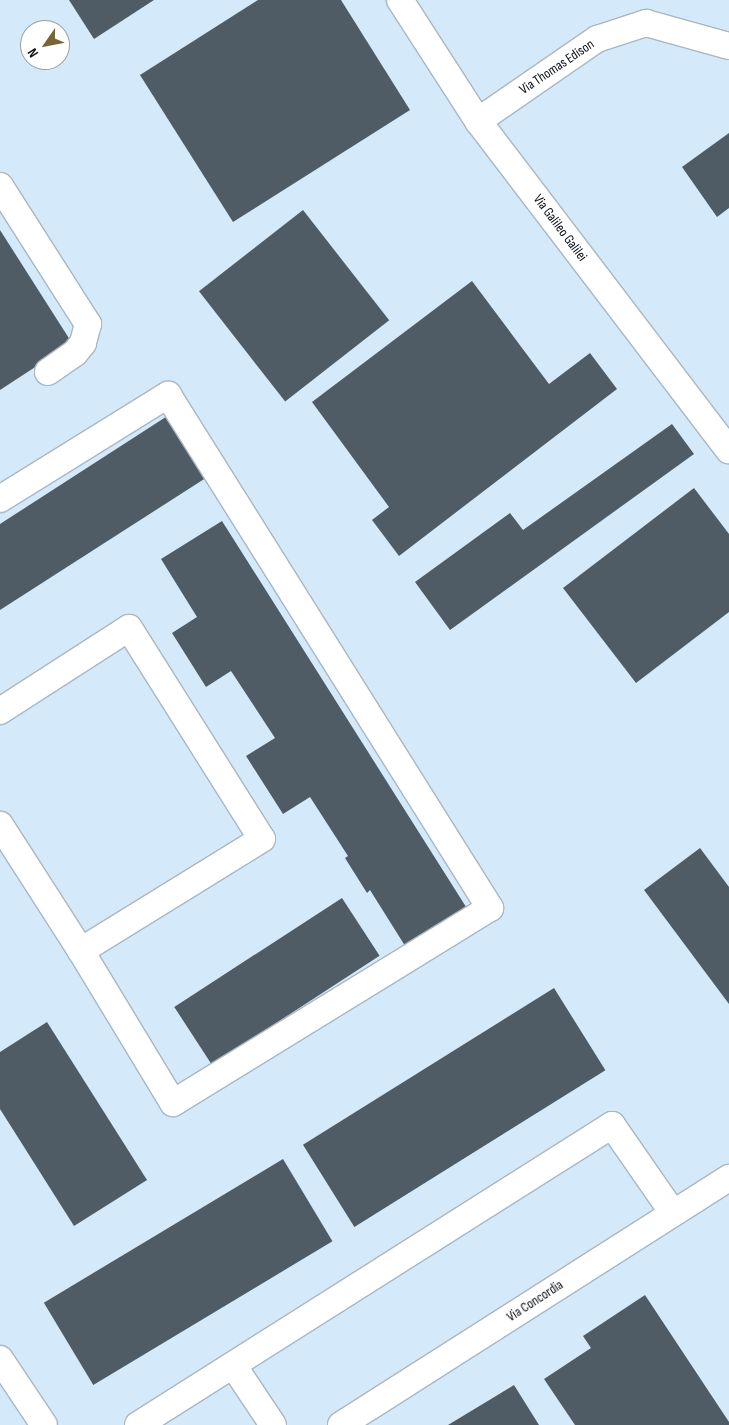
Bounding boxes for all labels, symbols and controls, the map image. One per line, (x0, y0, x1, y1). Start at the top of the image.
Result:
north arrow (20, 20, 70, 70)
street label: Via Thomas Edison (516, 36, 598, 98)
text: N (24, 45, 42, 61)
street label: Via Galileo Galilei (529, 191, 591, 265)
street label: Via Concordia (504, 1277, 566, 1325)

